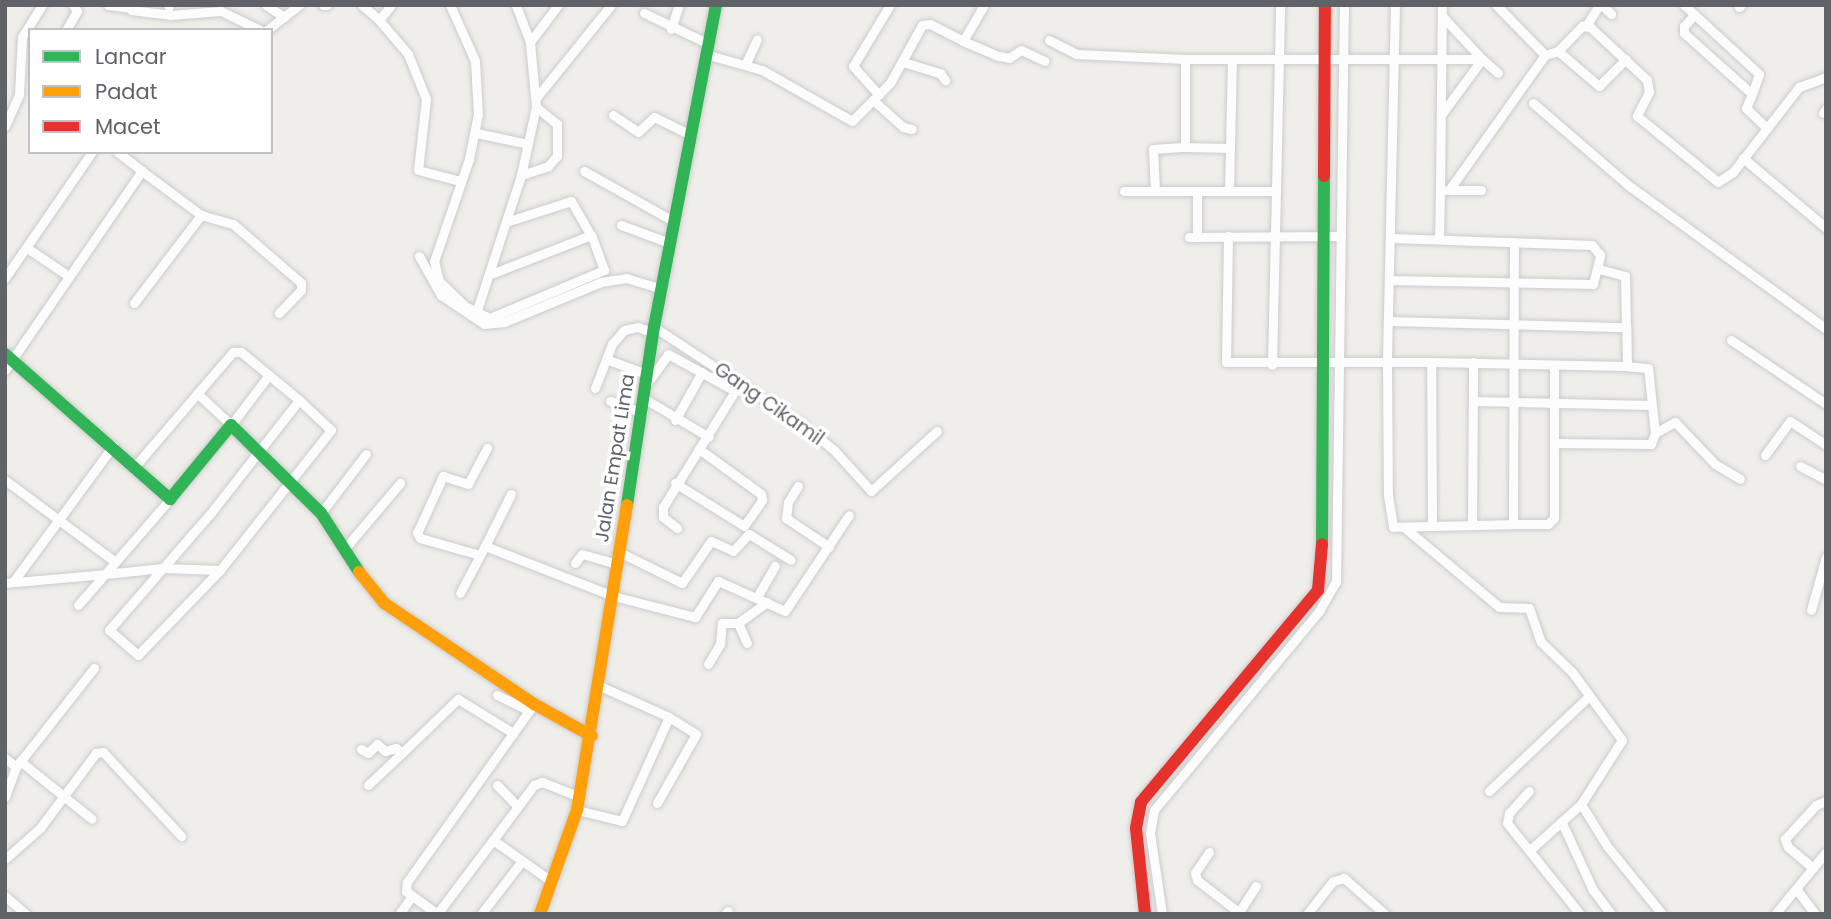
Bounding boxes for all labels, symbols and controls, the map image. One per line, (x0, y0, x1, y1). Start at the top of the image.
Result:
legend (28, 28, 273, 154)
text: Lancar (95, 42, 166, 71)
text: Padat (95, 77, 157, 106)
text: Macet (95, 112, 161, 141)
street label: Gang Cikamil (710, 358, 828, 450)
street label: Jalan Empat Lima (590, 372, 640, 544)

